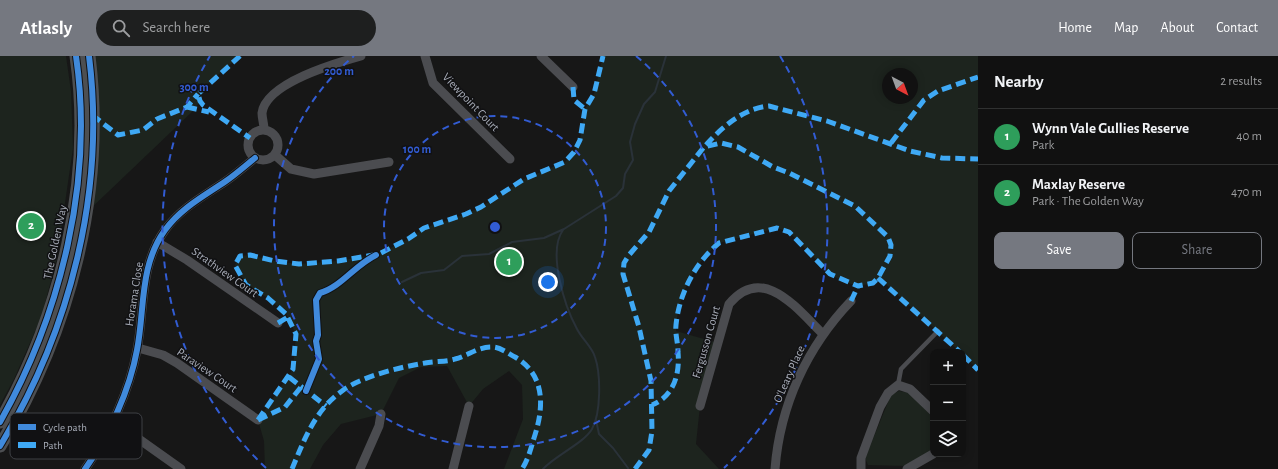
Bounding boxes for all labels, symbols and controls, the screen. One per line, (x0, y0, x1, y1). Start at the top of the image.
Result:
search box (96, 10, 376, 46)
icon: search (110, 17, 132, 39)
text: Atlasly (20, 19, 72, 38)
text: Search here (142, 20, 210, 35)
text: Home (1058, 21, 1092, 35)
text: Map (1114, 21, 1138, 35)
text: About (1160, 21, 1194, 35)
text: Contact (1216, 21, 1258, 35)
text: 200 m (324, 65, 354, 77)
north arrow (882, 68, 918, 104)
street label: Viewpoint Court (440, 71, 502, 134)
text: Nearby (994, 73, 1044, 90)
text: 2 results (1220, 75, 1262, 88)
text: 300 m (179, 81, 209, 93)
text: Wynn Vale Gullies Reserve (1032, 121, 1189, 136)
text: 1 (1005, 130, 1009, 143)
text: 40 m (1236, 130, 1262, 143)
text: Park (1032, 139, 1054, 152)
text: 100 m (403, 143, 431, 155)
text: Maxlay Reserve (1032, 177, 1125, 192)
text: 2 (1004, 186, 1010, 199)
text: 470 m (1231, 186, 1262, 199)
text: Park · The Golden Way (1032, 195, 1144, 208)
street label: The Golden Way (41, 204, 70, 281)
pin: 2 (18, 211, 44, 241)
centre of rings (488, 220, 502, 234)
button: Save (994, 232, 1124, 269)
button: Share (1132, 232, 1262, 269)
street label: Strathview Court (190, 245, 260, 299)
pin: 1 (496, 247, 522, 277)
street label: Horama Close (123, 261, 145, 327)
your location (538, 272, 558, 292)
street label: Fergusson Court (690, 304, 722, 379)
street label: O'Leary Place (771, 344, 808, 405)
street label: Paraview Court (175, 346, 239, 395)
map controls (930, 349, 966, 457)
button: + (930, 349, 966, 385)
button: − (930, 385, 966, 421)
legend (10, 413, 142, 459)
button: layers (930, 421, 966, 457)
text: Cycle path (43, 422, 87, 433)
text: Path (43, 440, 63, 451)

